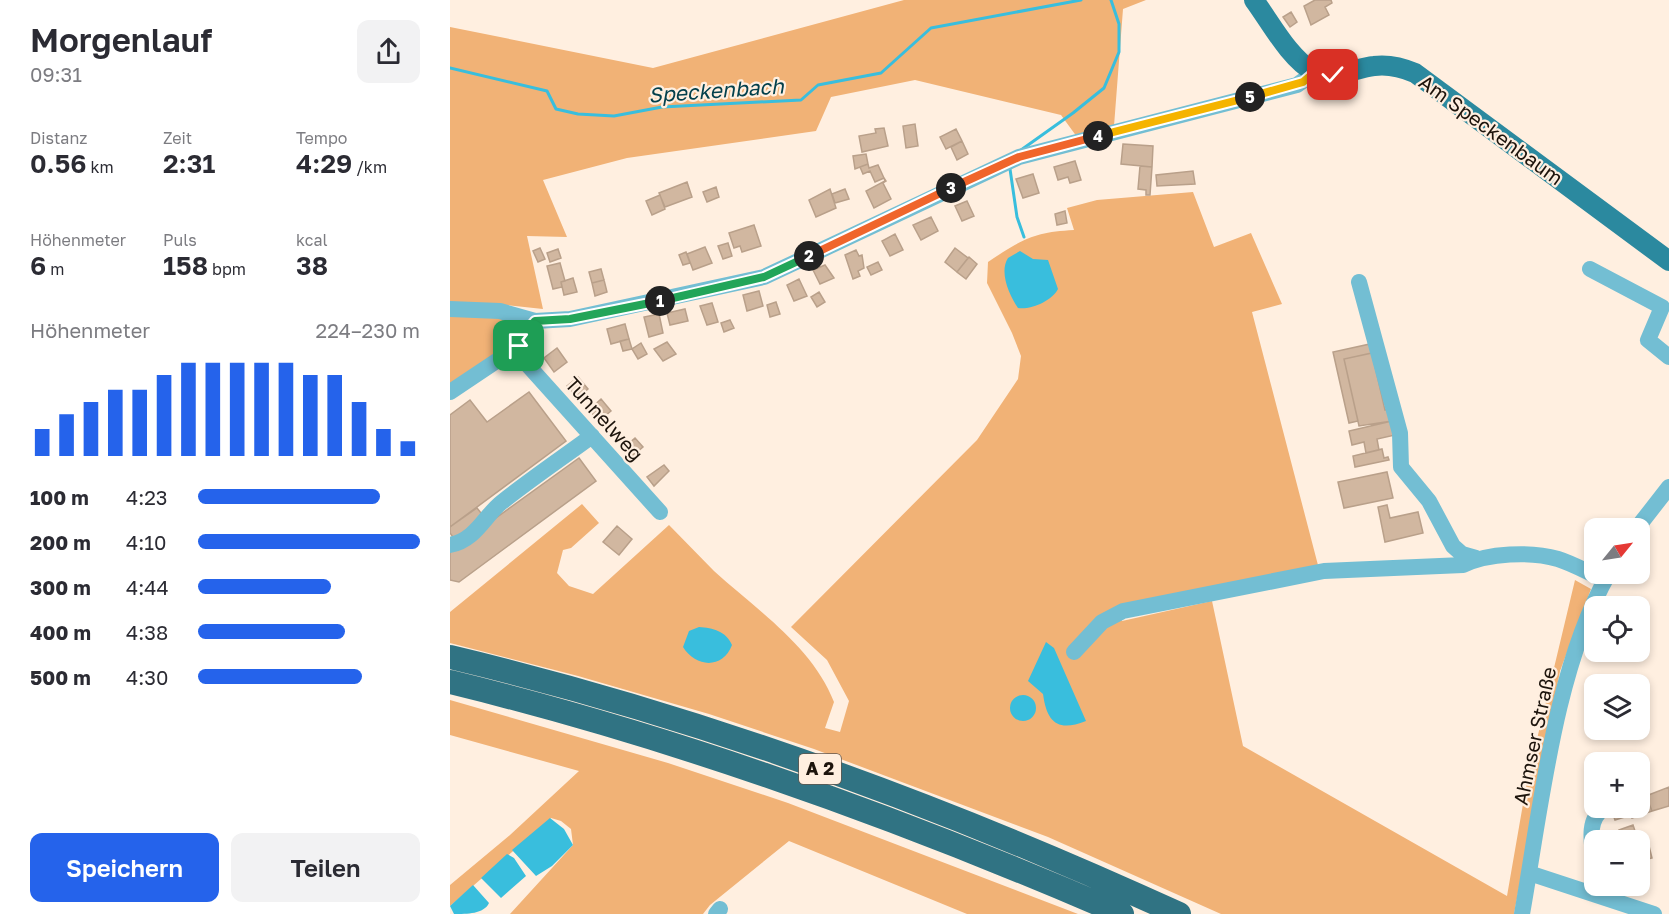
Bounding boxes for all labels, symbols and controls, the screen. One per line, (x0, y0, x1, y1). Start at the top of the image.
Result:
text: Morgenlauf (30, 20, 212, 59)
button: share (357, 20, 420, 83)
pin (1307, 49, 1358, 100)
icon: check (1316, 58, 1349, 91)
text: 09:31 (30, 62, 82, 86)
street label: Am Speckenbaum (1415, 69, 1568, 189)
water label: Speckenbach (647, 72, 786, 108)
pin: 5 (1235, 82, 1265, 112)
text: 5 (1245, 87, 1255, 107)
pin: 4 (1083, 121, 1113, 151)
text: 4 (1093, 126, 1103, 146)
text: Distanz (30, 128, 87, 148)
text: Zeit (163, 128, 192, 148)
text: Tempo (296, 128, 347, 148)
text: 0.56 (30, 148, 86, 179)
text: 2:31 (163, 148, 215, 179)
text: 4:29 (296, 148, 352, 179)
text: km (86, 157, 114, 177)
text: /km (352, 157, 387, 177)
pin: 3 (936, 173, 966, 203)
text: 3 (946, 178, 956, 198)
text: Höhenmeter (30, 230, 126, 250)
text: Puls (163, 230, 197, 250)
text: kcal (296, 230, 328, 250)
pin: 2 (794, 241, 824, 271)
text: 2 (804, 246, 814, 266)
text: 6 (30, 250, 46, 281)
text: 158 (163, 250, 208, 281)
text: 38 (296, 250, 328, 281)
text: m (46, 259, 64, 279)
text: bpm (208, 259, 246, 279)
pin: 1 (645, 286, 675, 316)
text: 1 (656, 291, 664, 311)
text: Höhenmeter (30, 318, 150, 342)
text: 224–230 m (316, 318, 420, 342)
pin (493, 320, 544, 371)
icon: arrive (502, 329, 535, 362)
street label: Tunnelweg (561, 371, 649, 465)
text: 100 m (30, 485, 89, 509)
text: 4:23 (126, 485, 168, 509)
north arrow (1584, 518, 1650, 584)
map controls (1584, 518, 1650, 896)
text: 200 m (30, 530, 91, 554)
text: 4:10 (126, 530, 166, 554)
text: 300 m (30, 575, 91, 599)
text: 4:44 (126, 575, 169, 599)
button: locate (1584, 596, 1650, 662)
text: 400 m (30, 620, 91, 644)
text: 4:38 (126, 620, 168, 644)
street label: Ahmser Straße (1508, 664, 1560, 807)
text: 500 m (30, 665, 91, 689)
text: 4:30 (126, 665, 168, 689)
button: layers (1584, 674, 1650, 740)
button: + (1584, 752, 1650, 818)
road number: A 2 (799, 754, 841, 784)
button: − (1584, 830, 1650, 896)
button: Speichern (30, 833, 219, 902)
button: Teilen (231, 833, 420, 902)

